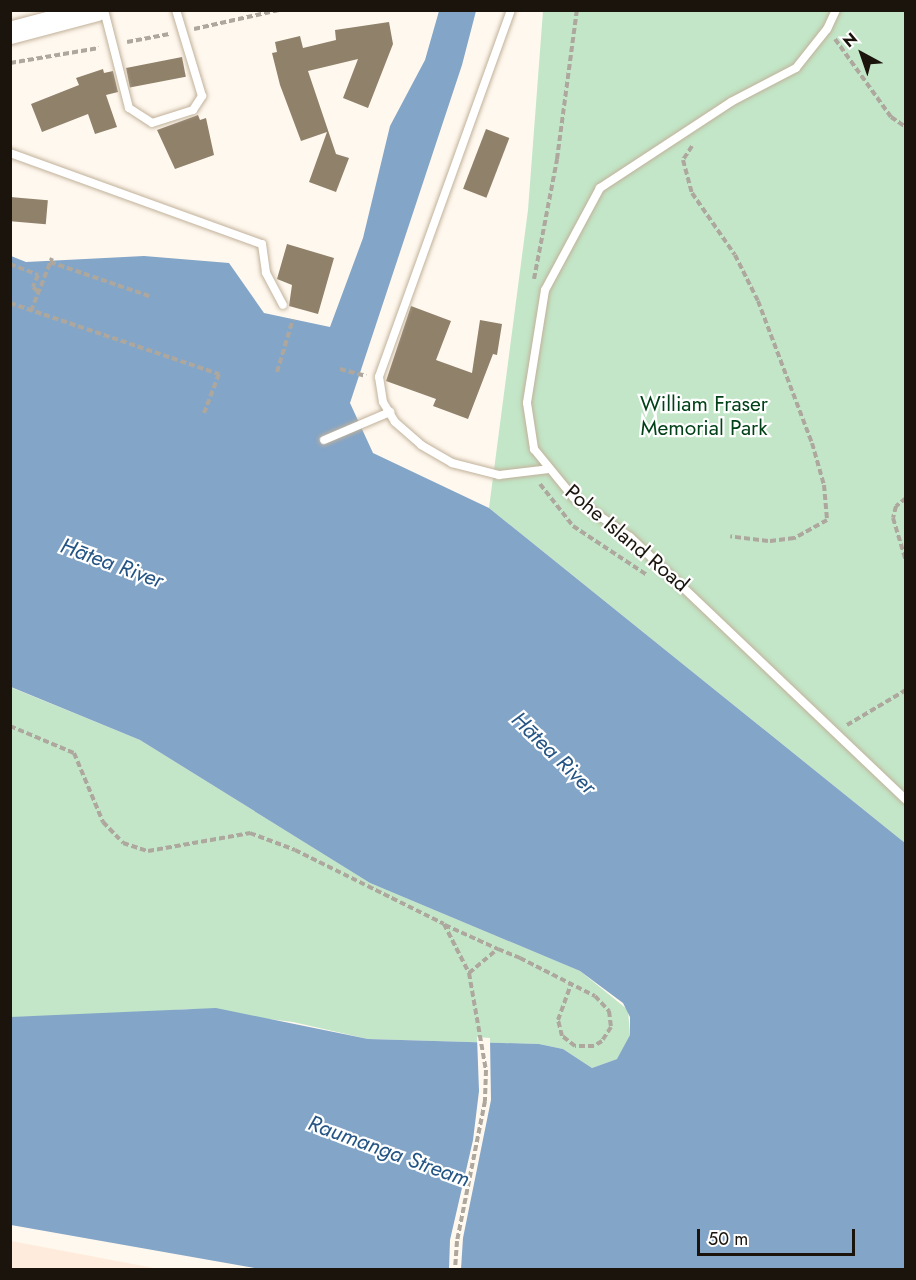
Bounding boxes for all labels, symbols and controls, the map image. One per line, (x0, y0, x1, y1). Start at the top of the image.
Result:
north arrow (832, 24, 892, 84)
text: N (838, 27, 862, 53)
park label: William Fraser Memorial Park (640, 391, 768, 441)
street label: Pohe Island Road (560, 479, 694, 597)
water label: Hātea River (57, 532, 167, 594)
water label: Hātea River (506, 706, 602, 800)
water label: Raumanga Stream (305, 1110, 473, 1192)
scale bar (700, 1217, 858, 1255)
text: 50 m (708, 1226, 748, 1252)

